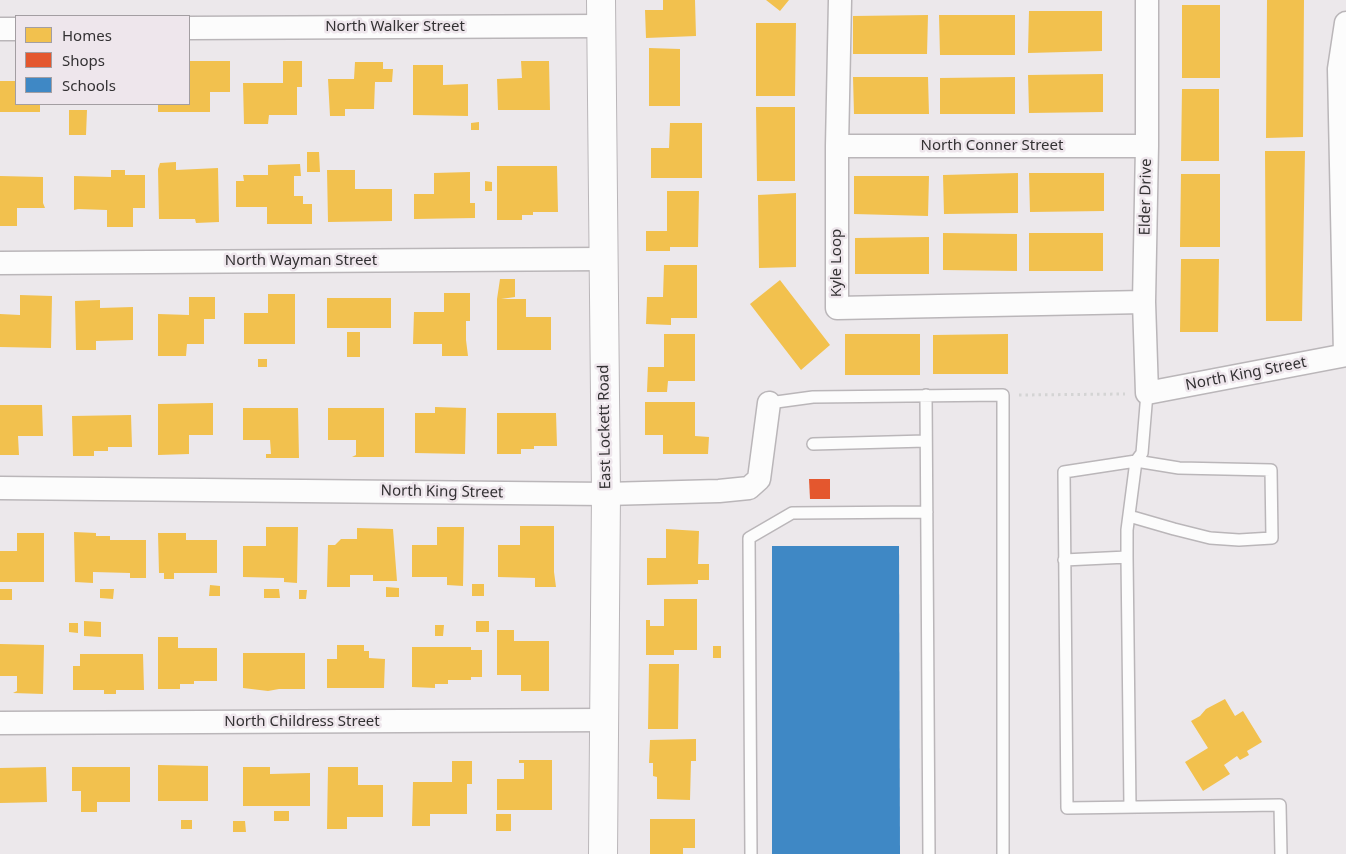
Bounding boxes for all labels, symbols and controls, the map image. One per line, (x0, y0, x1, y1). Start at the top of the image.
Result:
legend (15, 15, 190, 105)
street label: North Walker Street (325, 18, 465, 36)
text: Homes (62, 25, 112, 45)
text: Shops (62, 50, 105, 70)
text: Schools (62, 75, 116, 95)
street label: North Conner Street (921, 137, 1063, 155)
street label: Elder Drive (1136, 158, 1156, 236)
street label: Kyle Loop (828, 229, 846, 297)
street label: North Wayman Street (225, 252, 377, 270)
street label: North King Street (1184, 353, 1308, 395)
street label: East Lockett Road (595, 365, 615, 489)
street label: North King Street (381, 482, 503, 502)
street label: North Childress Street (224, 713, 380, 731)

